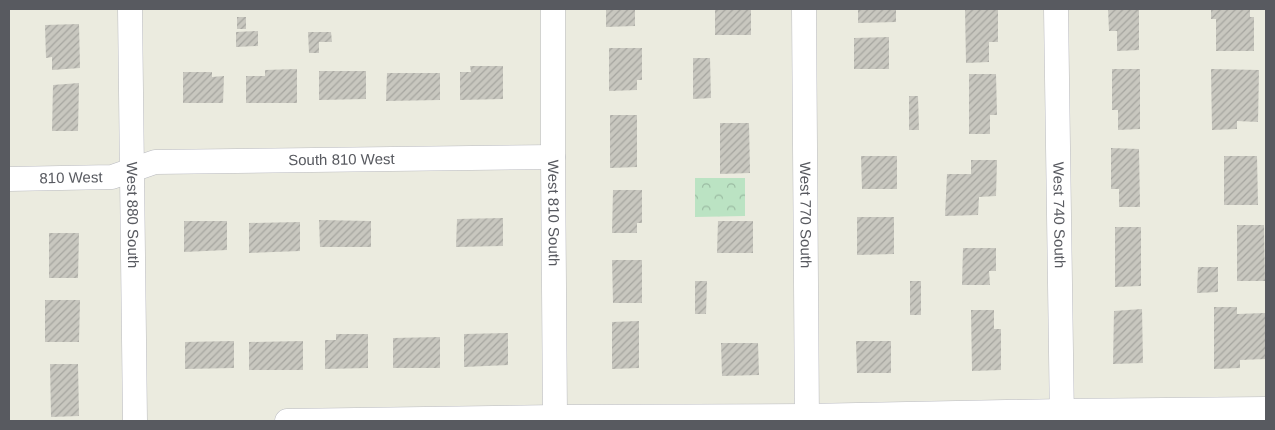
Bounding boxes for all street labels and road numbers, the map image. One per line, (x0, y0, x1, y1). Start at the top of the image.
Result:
street label: South 810 West (288, 150, 396, 168)
street label: West 810 South (545, 160, 563, 266)
street label: West 880 South (124, 162, 142, 268)
street label: West 770 South (797, 162, 815, 268)
street label: West 740 South (1050, 162, 1069, 268)
street label: 810 West (39, 168, 104, 186)

